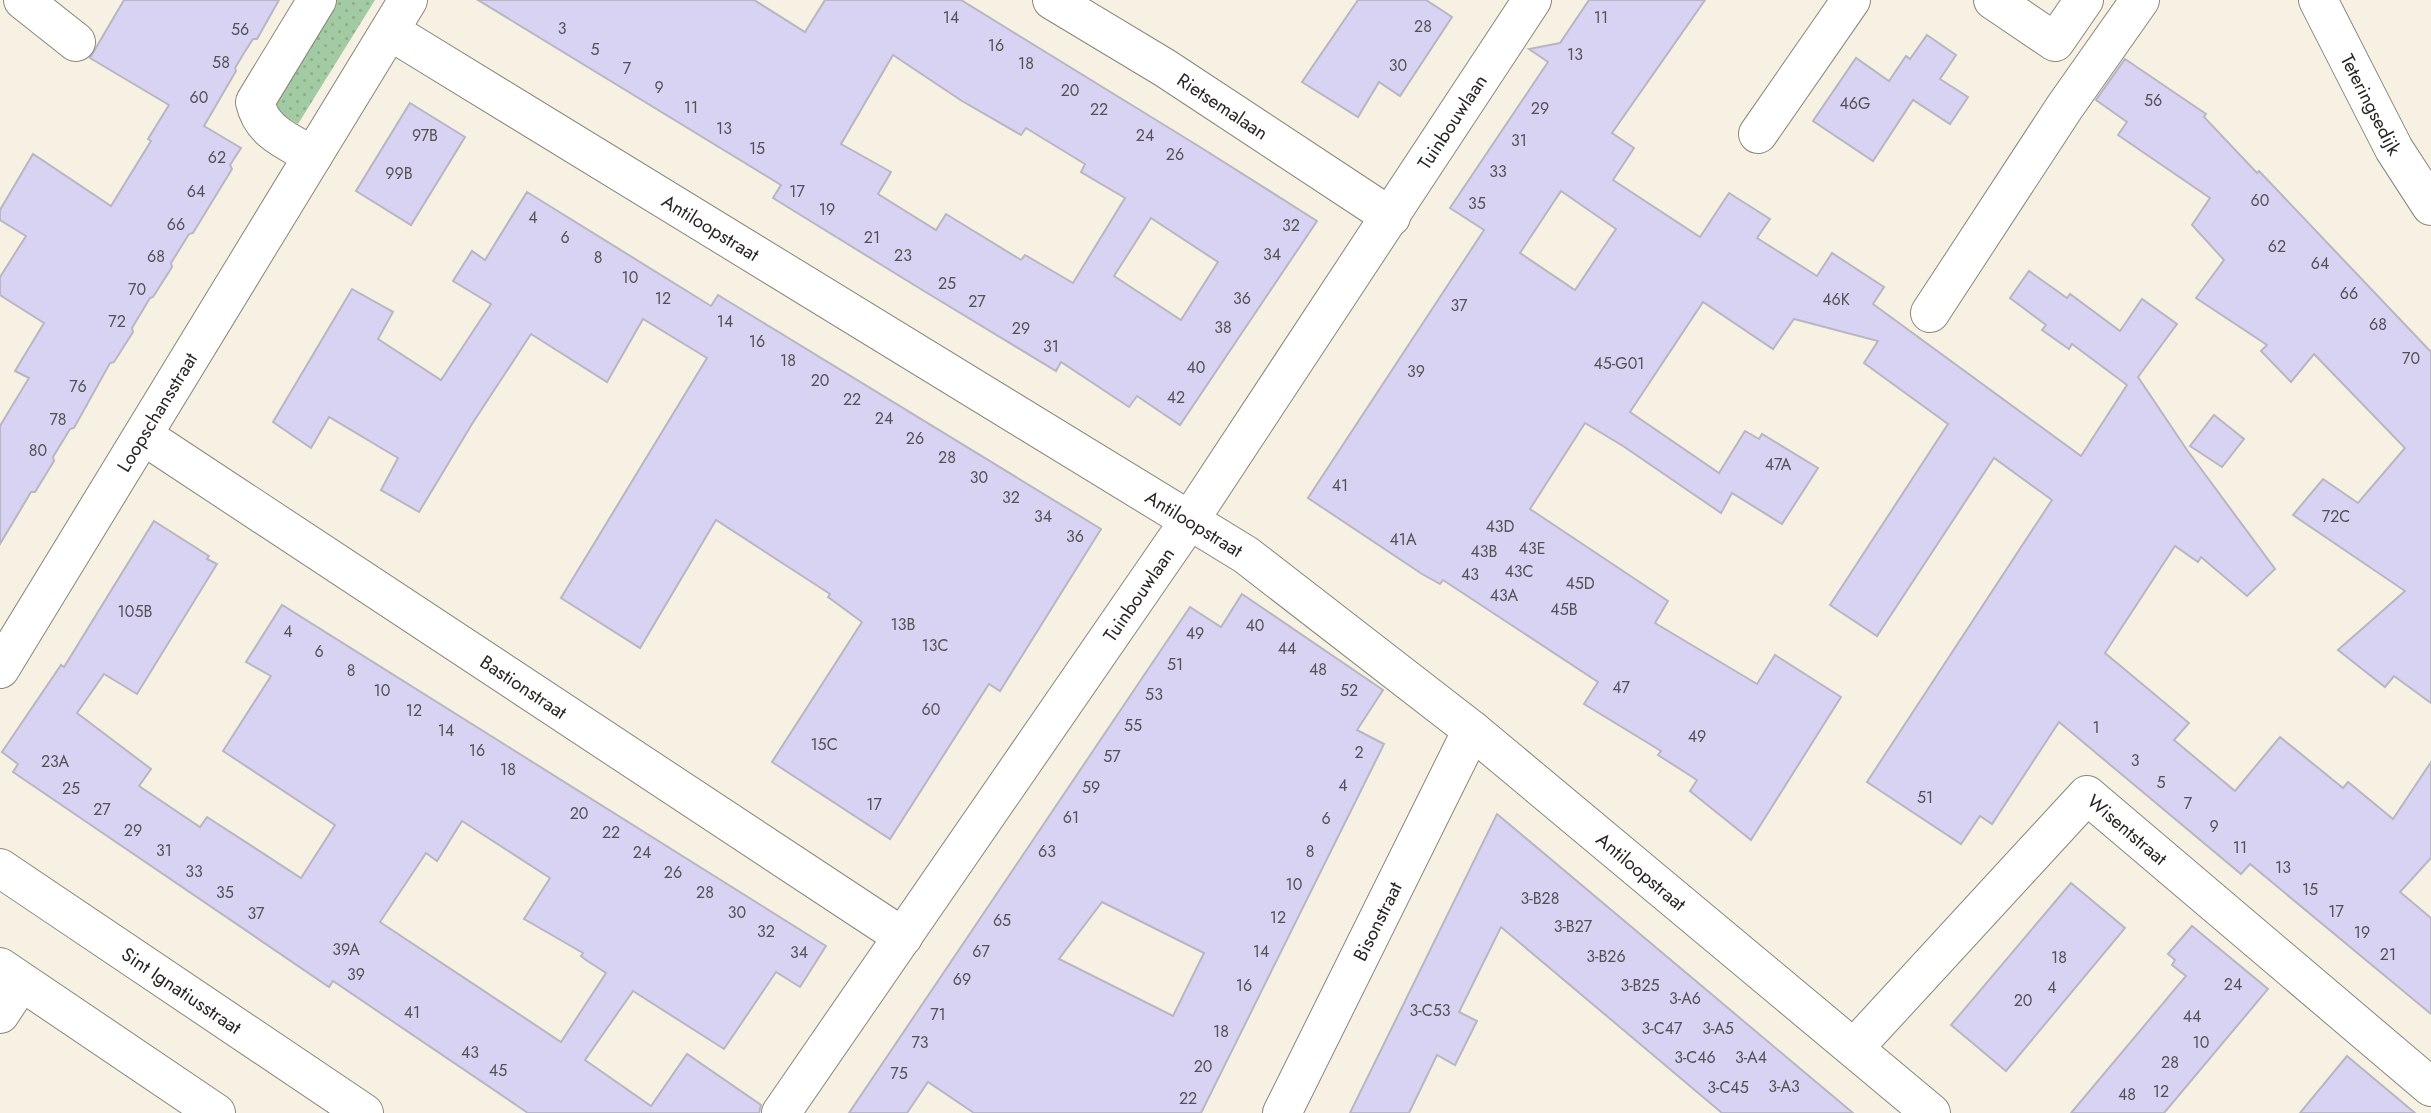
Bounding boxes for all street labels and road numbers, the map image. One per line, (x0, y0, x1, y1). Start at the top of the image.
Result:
street label: Teteringsedijk (2334, 49, 2408, 161)
street label: Rietsemalaan (1172, 67, 1273, 146)
street label: Tuinbouwlaan (1411, 69, 1494, 175)
street label: Antiloopstraat (657, 188, 765, 268)
street label: Loopschansstraat (110, 347, 204, 477)
street label: Antiloopstraat (1140, 484, 1248, 564)
street label: Tuinbouwlaan (1097, 542, 1181, 647)
street label: Bastionstraat (475, 649, 573, 726)
street label: Wisentstraat (2081, 788, 2173, 872)
street label: Antiloopstraat (1590, 826, 1692, 917)
street label: Bisonstraat (1347, 877, 1409, 966)
street label: Sint Ignatiusstraat (116, 941, 247, 1041)

